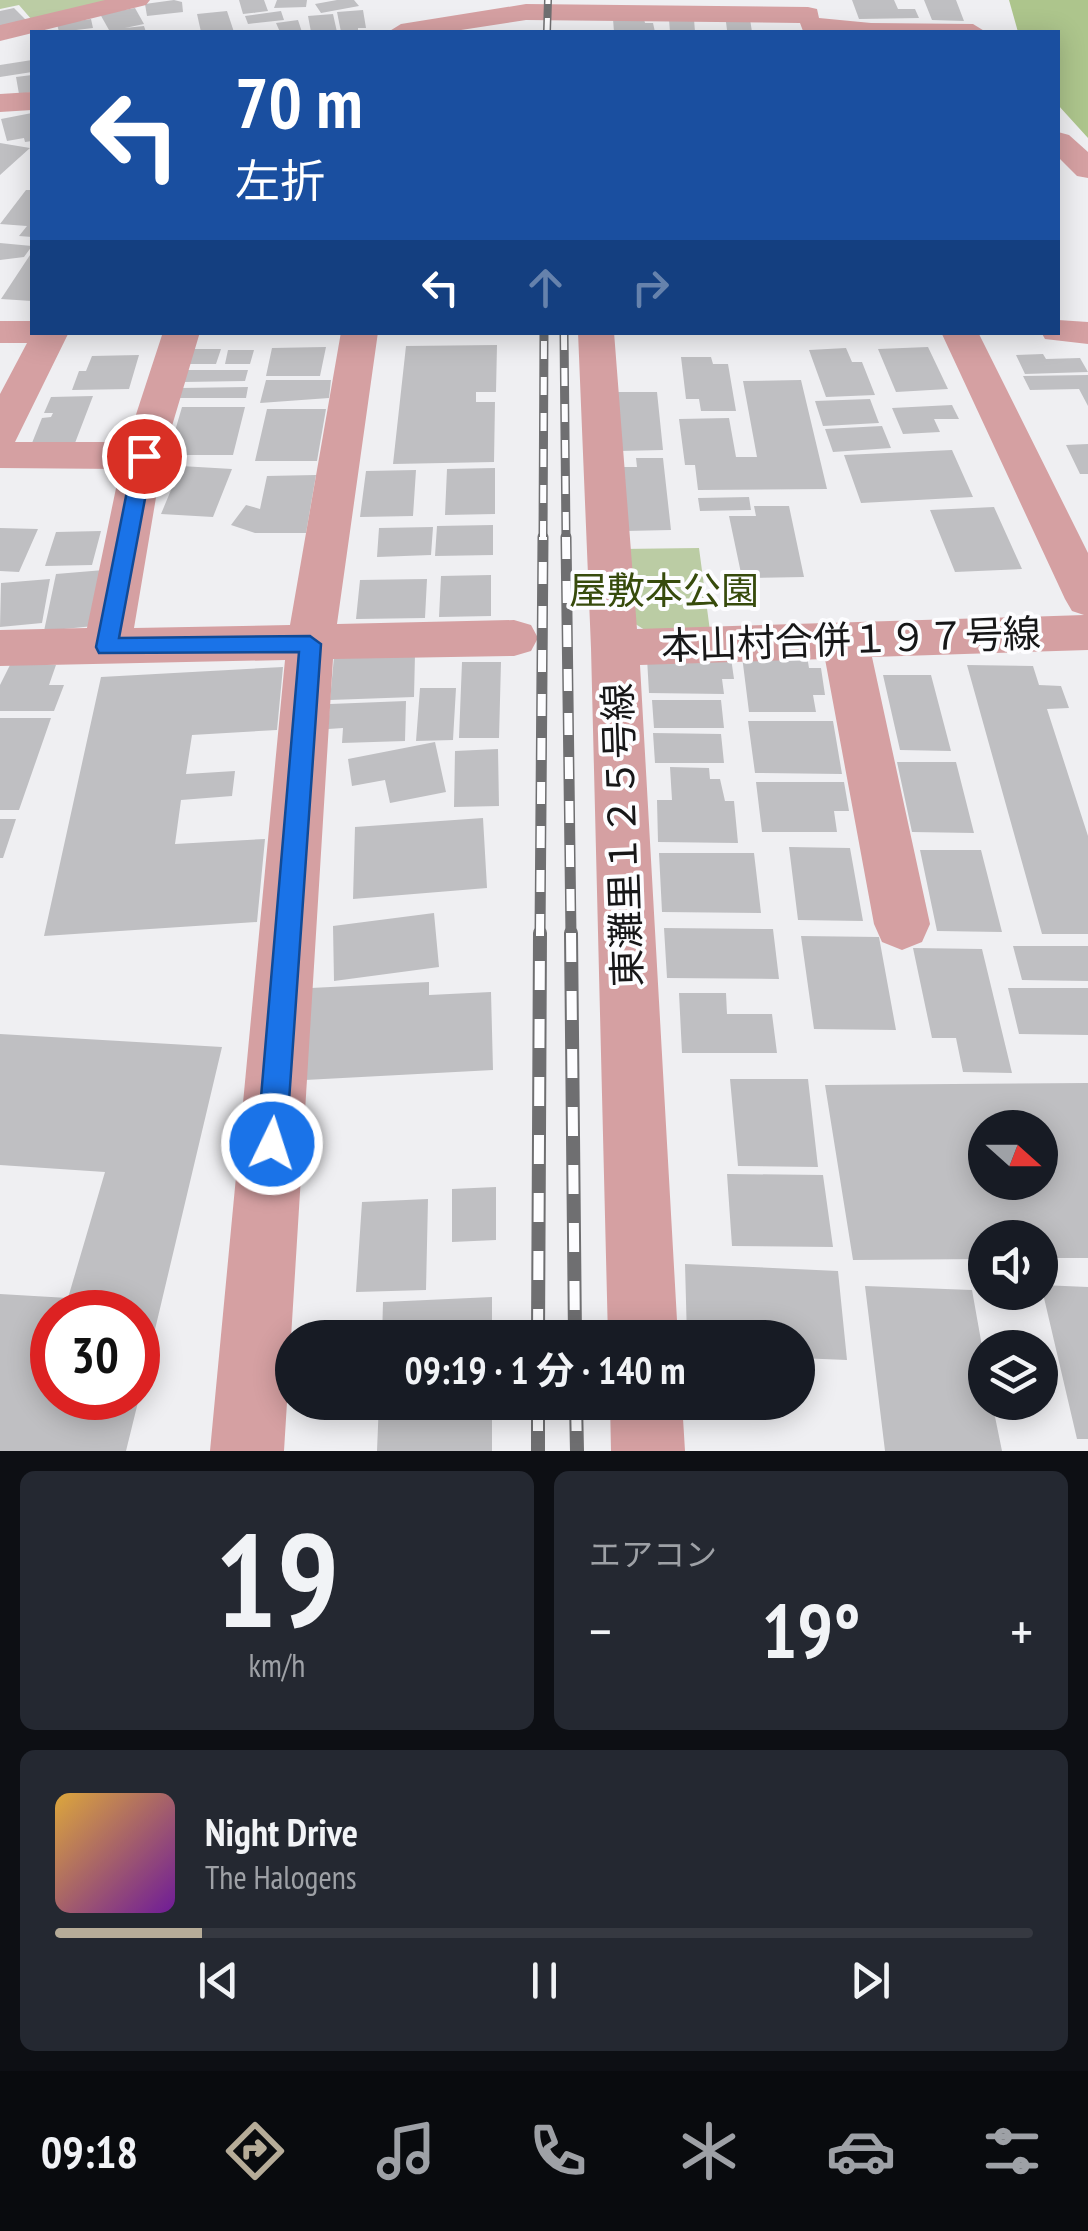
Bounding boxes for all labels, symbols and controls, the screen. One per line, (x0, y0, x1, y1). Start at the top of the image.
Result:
text: 70 m (235, 57, 363, 147)
icon: left (70, 70, 200, 200)
text: 左折 (235, 151, 325, 209)
icon: left (413, 260, 468, 315)
icon: ahead (518, 260, 573, 315)
icon: right (623, 260, 678, 315)
pin (102, 414, 187, 499)
icon: arrive (117, 429, 172, 484)
park label: 屋敷本公園 (569, 565, 759, 614)
street label: 本山村合併１９７号線 (660, 607, 1042, 670)
street label: 東灘里１２５号線 (592, 682, 651, 988)
position arrow (220, 1092, 324, 1196)
north arrow (968, 1110, 1058, 1200)
map controls (968, 1110, 1058, 1420)
button: sound (968, 1220, 1058, 1310)
speed limit sign: 30 (30, 1290, 160, 1420)
button: layers (968, 1330, 1058, 1420)
text: 09:19 · 1 分 · 140 m (405, 1345, 685, 1394)
text: 19 (215, 1495, 339, 1663)
text: エアコン (589, 1533, 717, 1575)
text: 19° (761, 1582, 861, 1679)
text: − (589, 1595, 612, 1666)
text: + (1010, 1595, 1033, 1666)
text: km/h (249, 1644, 305, 1686)
text: Night Drive (205, 1807, 358, 1856)
text: The Halogens (205, 1856, 357, 1898)
icon: previous (191, 1953, 246, 2008)
icon: pause (517, 1953, 572, 2008)
icon: next (843, 1953, 898, 2008)
icon: directions (220, 2116, 290, 2186)
icon: music (371, 2116, 441, 2186)
icon: phone (523, 2116, 593, 2186)
icon: climate (674, 2116, 744, 2186)
icon: car (826, 2116, 896, 2186)
icon: filters (977, 2116, 1047, 2186)
text: 09:18 (41, 2122, 138, 2180)

